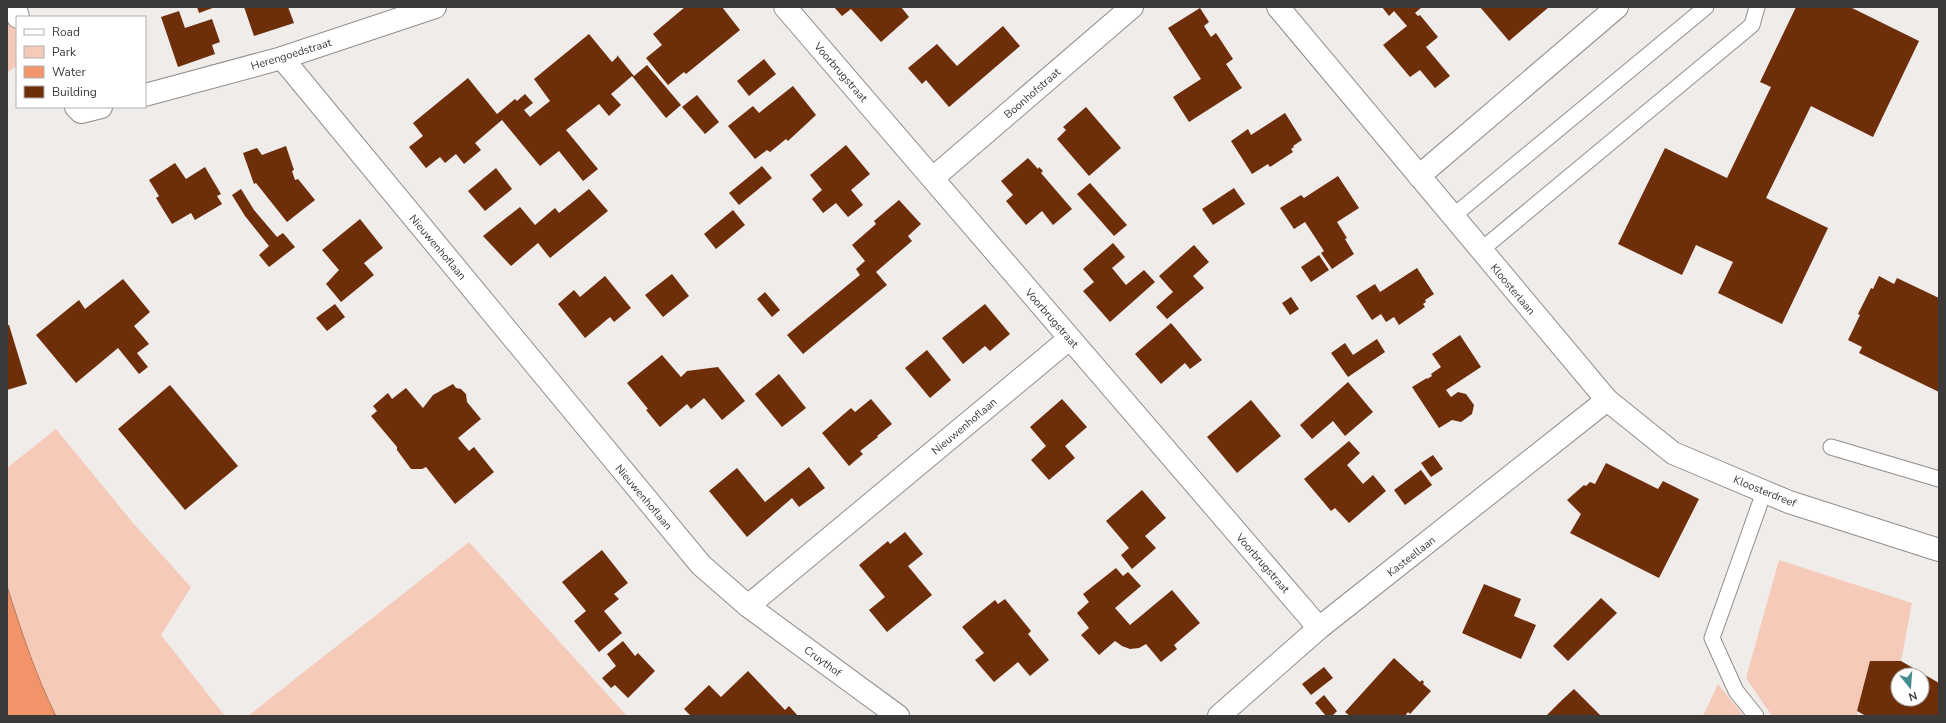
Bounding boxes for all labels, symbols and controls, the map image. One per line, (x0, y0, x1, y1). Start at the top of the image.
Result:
legend (16, 16, 146, 108)
text: Road (52, 24, 80, 40)
street label: Herengoedstraat (249, 35, 333, 74)
street label: Voorbrugstraat (810, 39, 871, 105)
text: Park (52, 44, 77, 60)
text: Water (52, 64, 86, 80)
street label: Boonhofstraat (1001, 65, 1064, 122)
text: Building (52, 84, 97, 100)
street label: Nieuwenhoflaan (406, 211, 469, 283)
street label: Kloosterlaan (1487, 261, 1538, 318)
street label: Voorbrugstraat (1021, 285, 1082, 351)
street label: Nieuwenhoflaan (928, 395, 1000, 458)
street label: Nieuwenhoflaan (612, 461, 675, 533)
street label: Kloosterdreef (1731, 472, 1799, 511)
street label: Voorbrugstraat (1232, 530, 1293, 596)
street label: Kasteellaan (1384, 533, 1439, 580)
street label: Cruythof (801, 643, 845, 680)
north arrow (1890, 667, 1930, 707)
text: N (1907, 688, 1919, 704)

